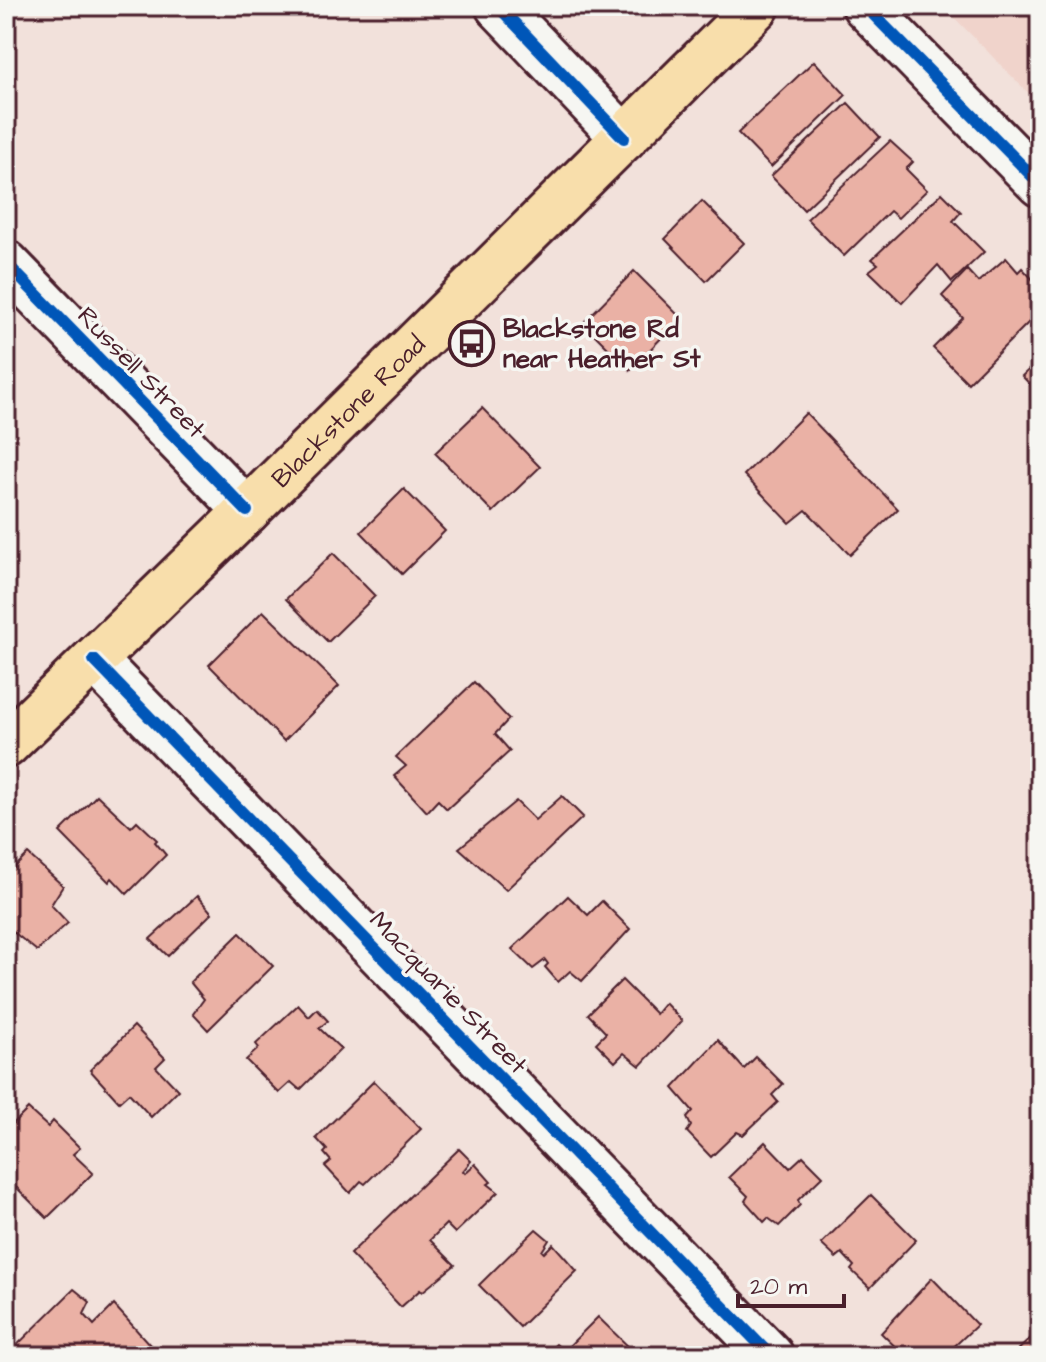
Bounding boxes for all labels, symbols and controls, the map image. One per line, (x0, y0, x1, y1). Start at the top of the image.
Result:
street label: Russell Street (69, 299, 214, 447)
place label: Blackstone Rd near Heather St (503, 311, 701, 377)
bus stop icon: Blackstone Rd near Heather St (448, 319, 496, 367)
street label: Blackstone Road (264, 327, 434, 496)
street label: Macquarie Street (361, 903, 536, 1082)
scale bar (738, 1258, 844, 1308)
text: 20 m (750, 1270, 807, 1304)

